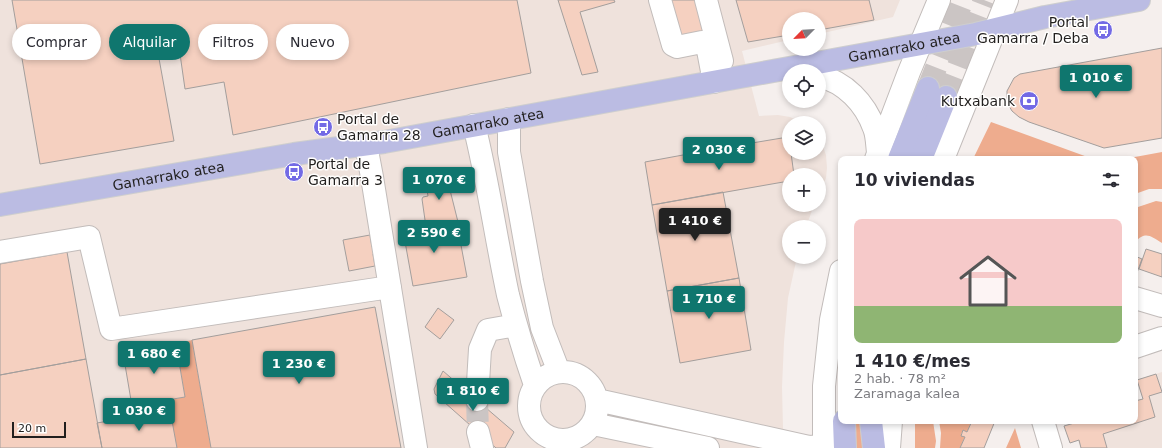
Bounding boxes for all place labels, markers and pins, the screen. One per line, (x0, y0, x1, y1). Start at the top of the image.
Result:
place label: Portal Gamarra / Deba (977, 14, 1089, 46)
bus stop icon: Portal Gamarra / Deba (1092, 19, 1114, 41)
pin: 1 010 € (1059, 65, 1133, 99)
bank icon: Kutxabank (1018, 90, 1040, 112)
place label: Kutxabank (941, 93, 1016, 109)
place label: Portal de Gamarra 28 (337, 111, 421, 143)
bus stop icon: Portal de Gamarra 28 (312, 116, 334, 138)
pin: 2 030 € (682, 137, 756, 171)
place label: Portal de Gamarra 3 (308, 156, 383, 188)
bus stop icon: Portal de Gamarra 3 (283, 161, 305, 183)
pin: 1 070 € (402, 167, 476, 201)
pin: 1 410 € (658, 208, 732, 242)
pin: 2 590 € (397, 220, 471, 254)
pin: 1 710 € (672, 286, 746, 320)
pin: 1 680 € (117, 341, 191, 375)
pin: 1 230 € (262, 351, 336, 385)
pin: 1 810 € (436, 378, 510, 412)
pin: 1 030 € (102, 398, 176, 432)

